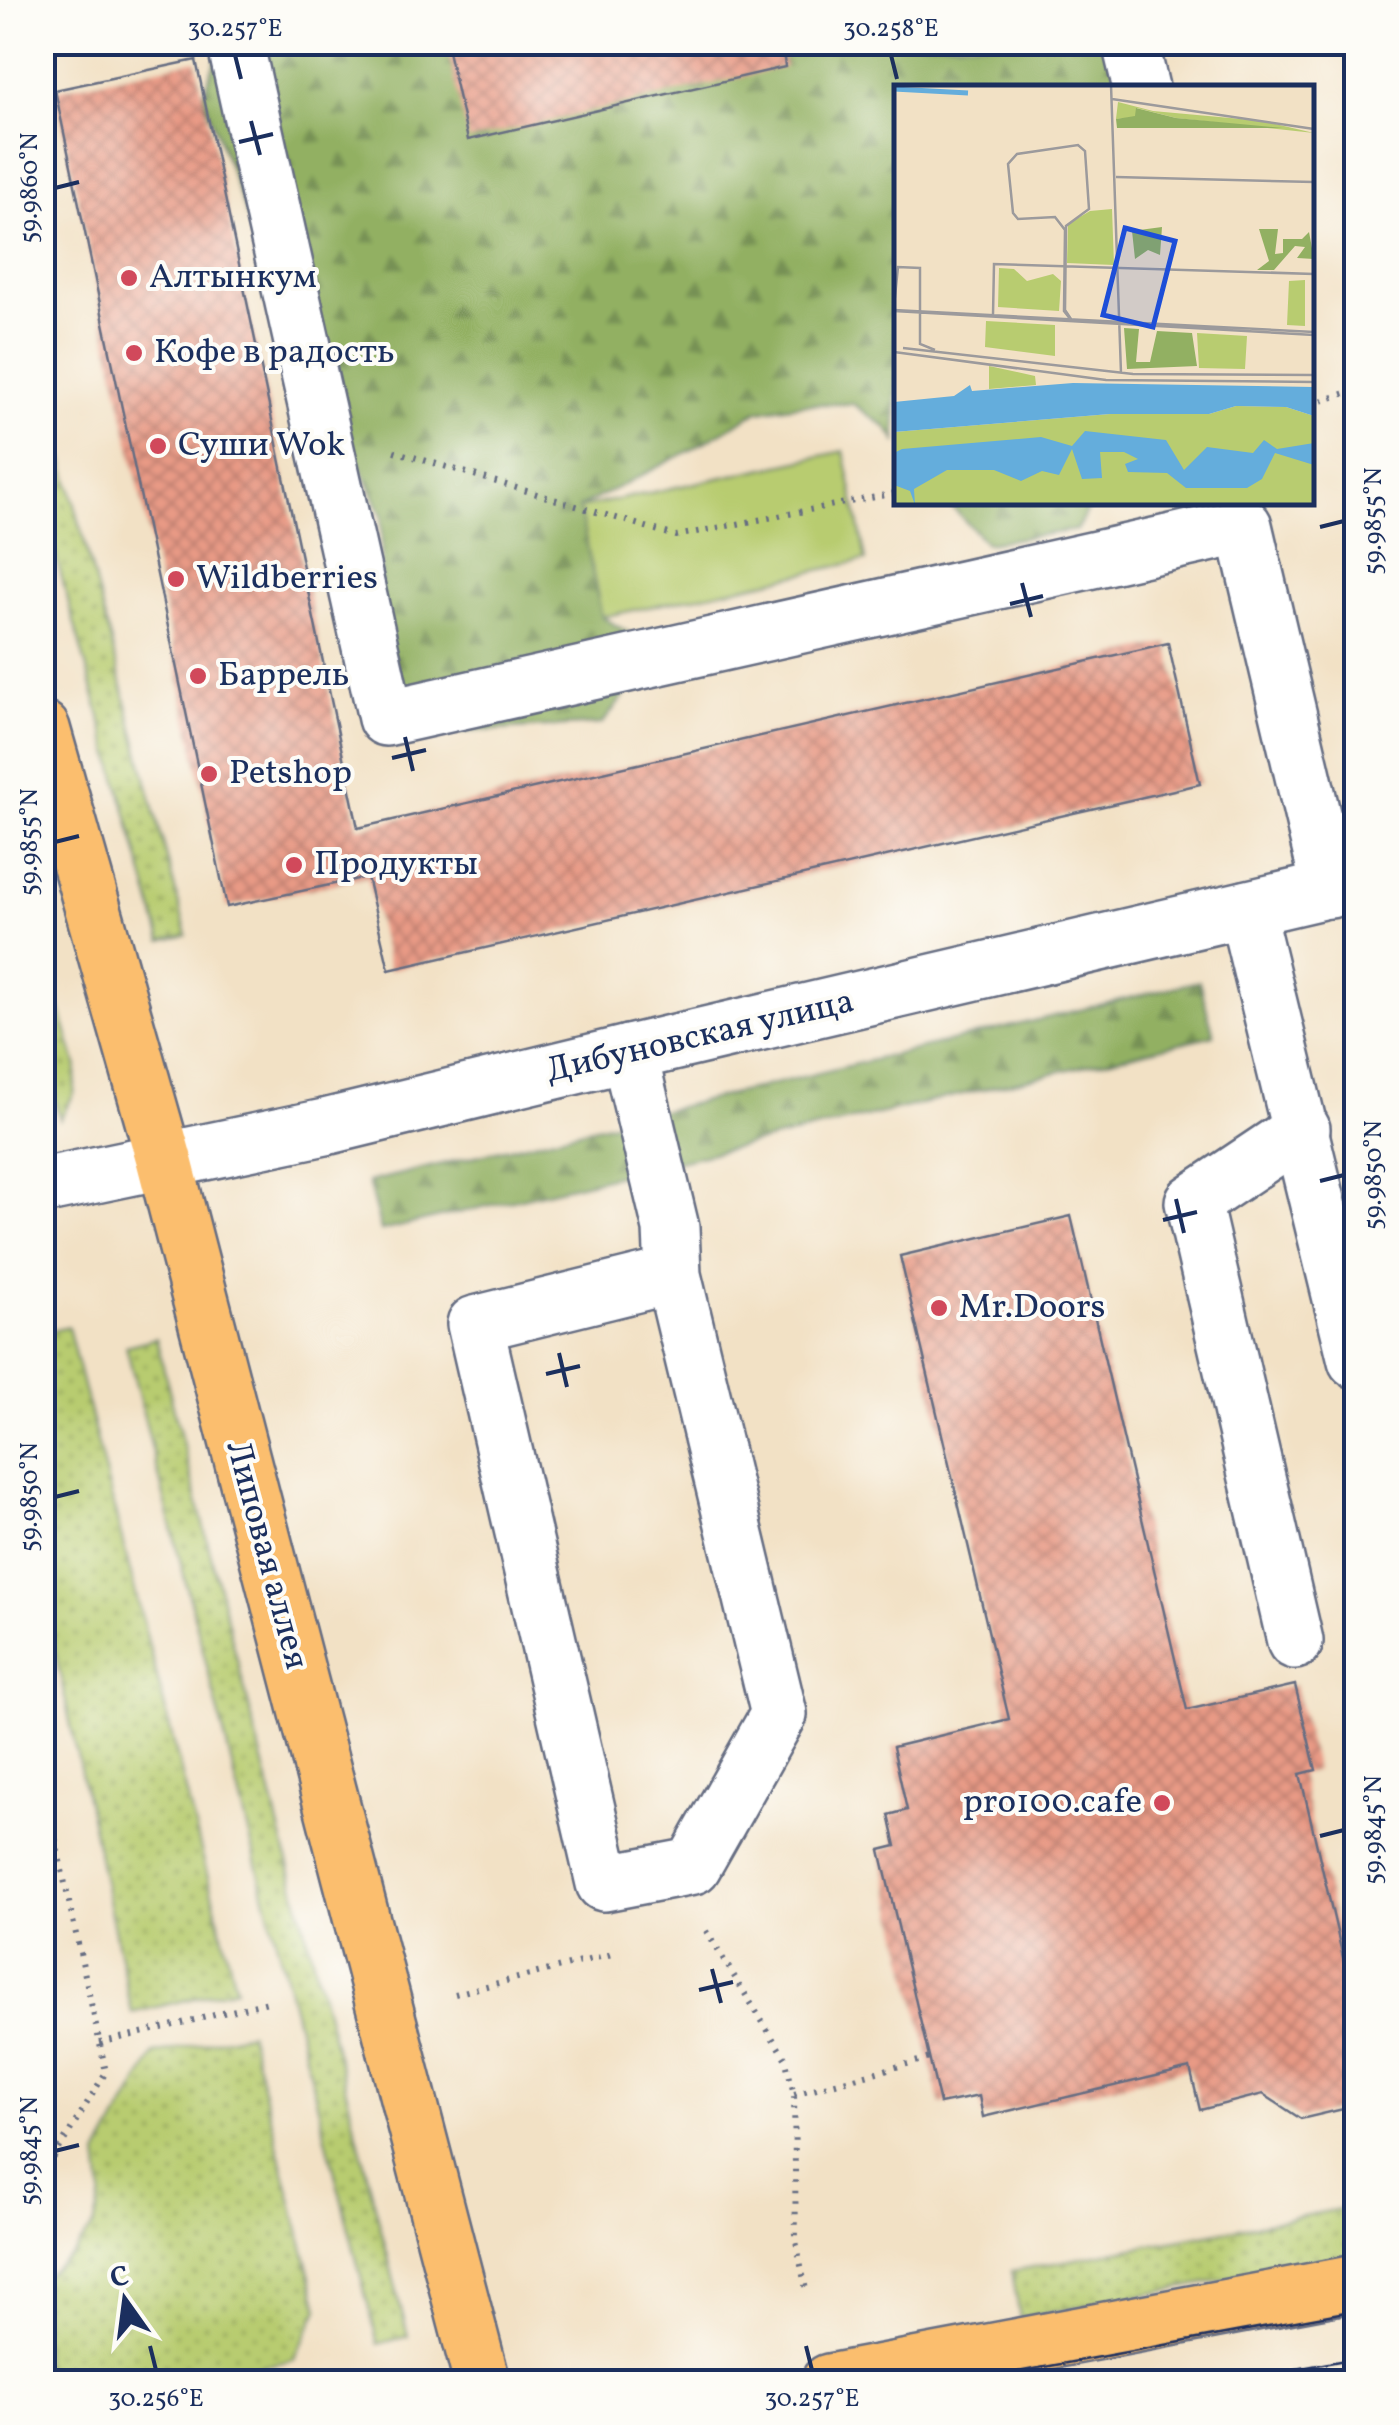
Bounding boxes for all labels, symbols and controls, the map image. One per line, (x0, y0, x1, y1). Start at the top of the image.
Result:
text: 30.257°E (187, 12, 283, 47)
text: 30.258°E (843, 12, 939, 47)
inset map (894, 85, 1314, 505)
text: 59.9860°N (13, 132, 48, 244)
place label: Алтынкум (149, 254, 317, 302)
marker: Алтынкум (118, 267, 140, 289)
place label: Кофе в радость (154, 329, 395, 377)
marker: Кофе в радость (123, 342, 145, 364)
place label: Суши Wok (178, 422, 345, 470)
marker: Суши Wok (147, 435, 169, 457)
text: 59.9855°N (1357, 467, 1392, 575)
place label: Wildberries (196, 555, 378, 603)
marker: Wildberries (165, 568, 187, 590)
place label: Баррель (218, 652, 349, 700)
marker: Баррель (187, 665, 209, 687)
place label: Petshop (229, 750, 352, 798)
marker: Petshop (198, 763, 220, 785)
text: 59.9855°N (13, 788, 48, 896)
place label: Продукты (314, 841, 478, 889)
marker: Продукты (283, 854, 305, 876)
street label: Дибуновская улица (541, 978, 859, 1096)
text: 59.9850°N (1357, 1120, 1392, 1230)
place label: Mr.Doors (959, 1284, 1106, 1332)
marker: Mr.Doors (928, 1297, 950, 1319)
street label: Липовая аллея (212, 1435, 320, 1675)
text: 59.9850°N (13, 1442, 48, 1552)
text: 59.9845°N (1357, 1775, 1392, 1885)
place label: pro100.cafe (963, 1779, 1142, 1827)
marker: pro100.cafe (1151, 1792, 1173, 1814)
text: 59.9845°N (13, 2096, 48, 2206)
north arrow (75, 2250, 175, 2350)
text: С (106, 2257, 133, 2299)
text: 30.256°E (108, 2382, 204, 2417)
text: 30.257°E (764, 2382, 860, 2417)

